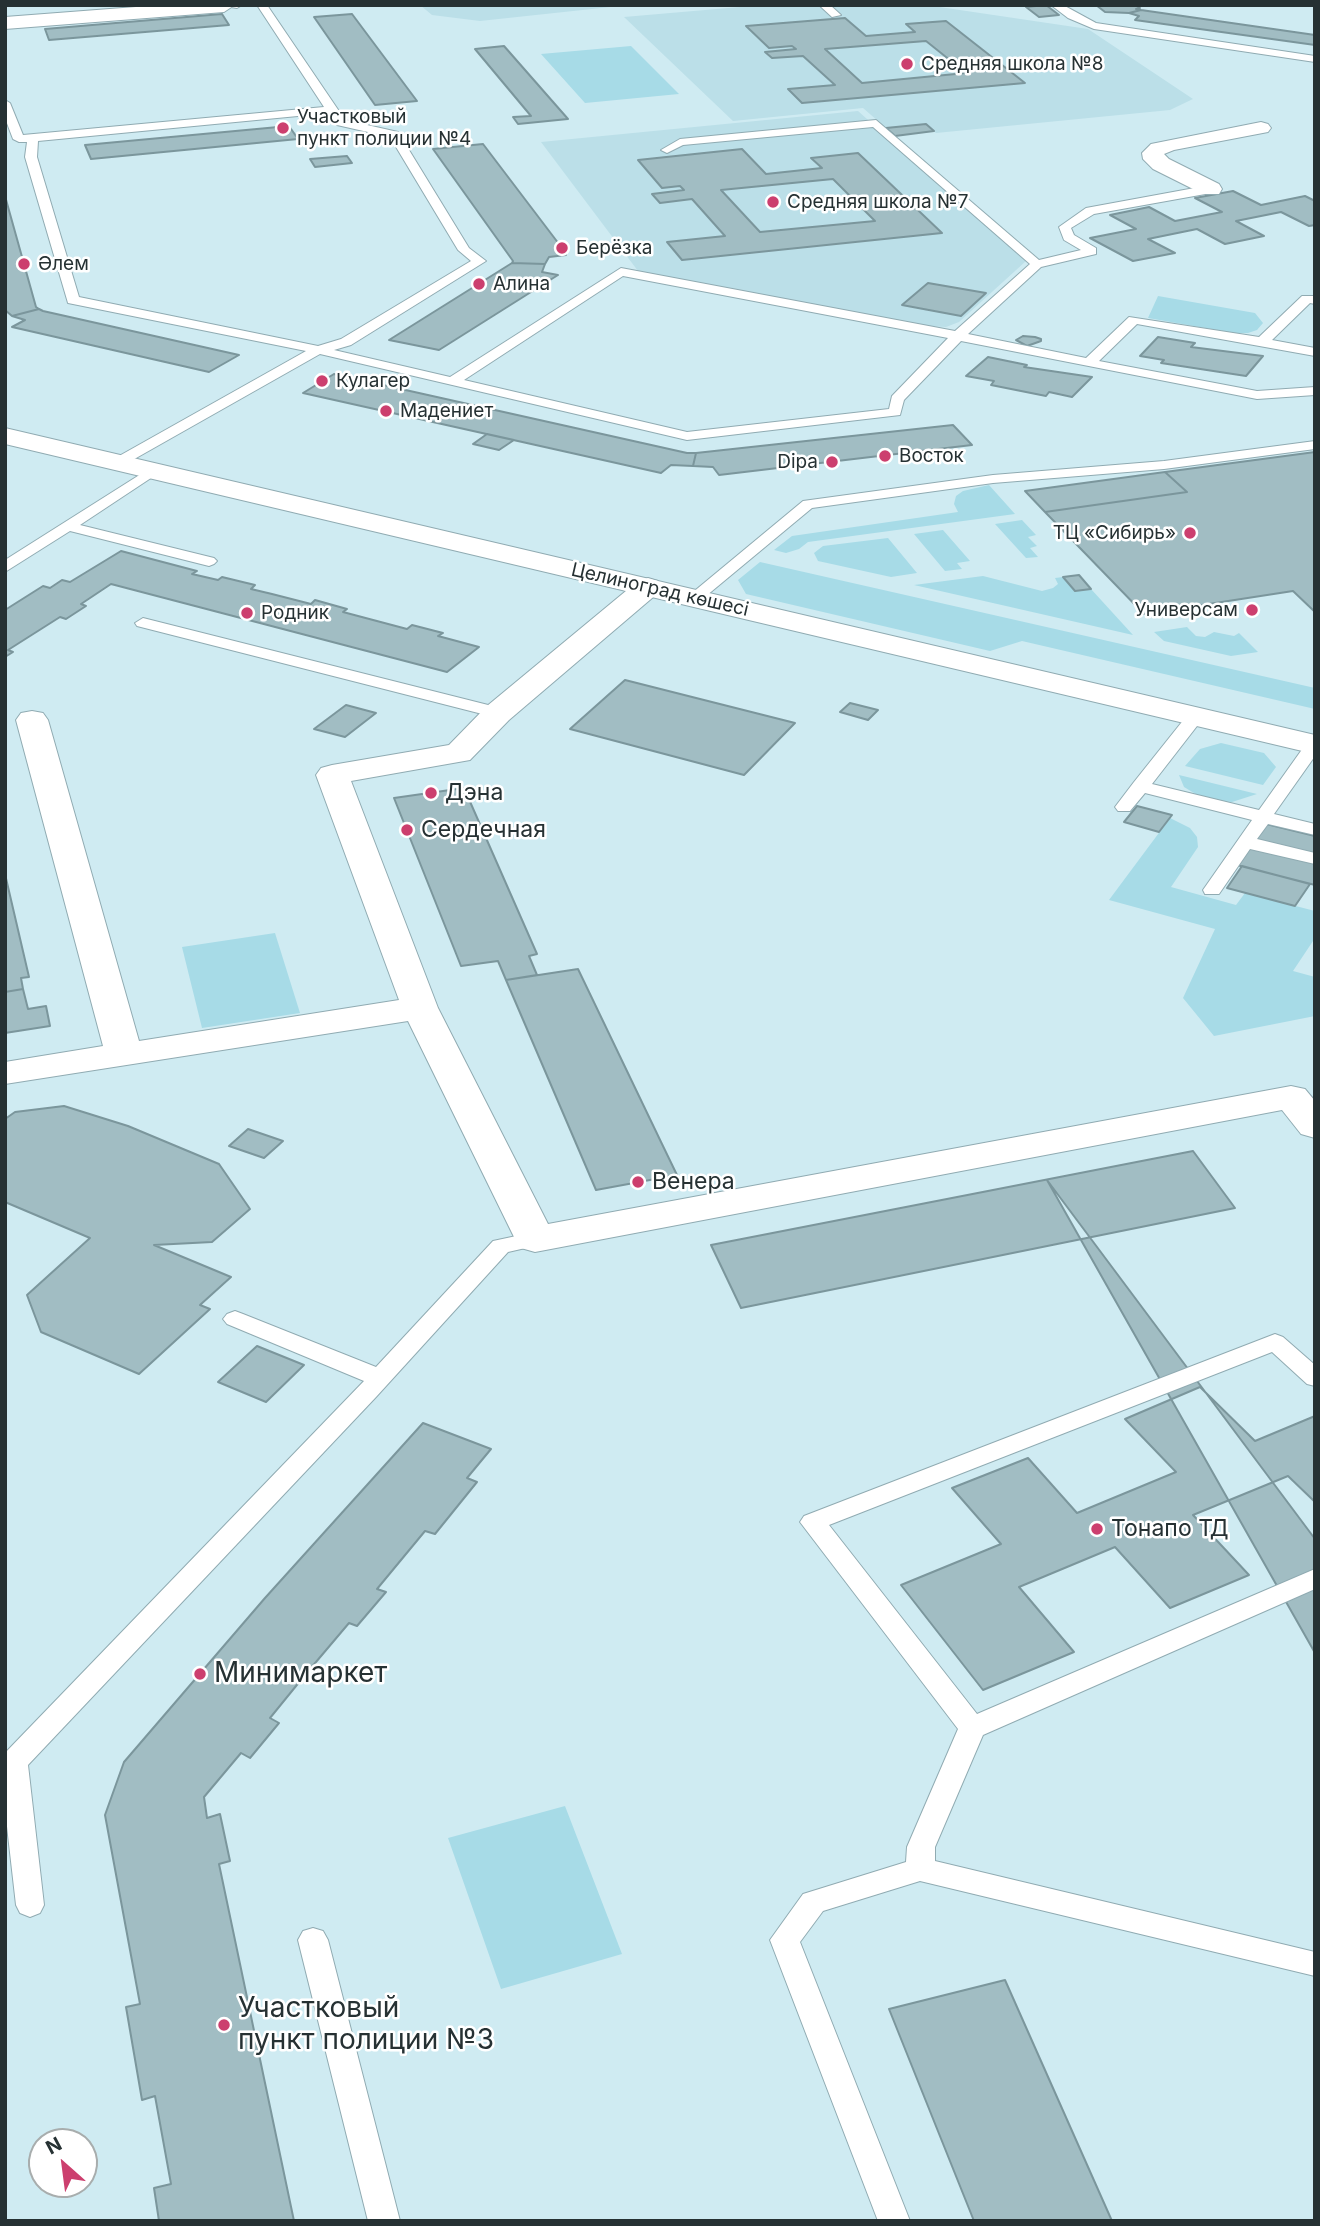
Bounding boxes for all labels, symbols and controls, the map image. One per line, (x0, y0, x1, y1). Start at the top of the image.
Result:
place label: Средняя школа №8 (921, 53, 1103, 75)
marker: Средняя школа №8 (899, 56, 915, 72)
place label: Участковый пункт полиции №4 (297, 106, 471, 150)
marker: Участковый пункт полиции №4 (275, 120, 291, 136)
place label: Средняя школа №7 (787, 191, 968, 213)
marker: Средняя школа №7 (765, 194, 781, 210)
place label: Берёзка (576, 237, 652, 259)
marker: Берёзка (554, 240, 570, 256)
place label: Әлем (38, 253, 89, 275)
marker: Әлем (16, 256, 32, 272)
place label: Алина (493, 273, 550, 295)
marker: Алина (471, 276, 487, 292)
place label: Кулагер (336, 370, 410, 392)
marker: Кулагер (314, 373, 330, 389)
place label: Мадениет (400, 400, 493, 422)
marker: Мадениет (378, 403, 394, 419)
place label: Восток (899, 445, 964, 467)
marker: Восток (877, 448, 893, 464)
place label: Dipa (777, 451, 818, 473)
marker: Dipa (824, 454, 840, 470)
place label: ТЦ «Сибирь» (1053, 522, 1176, 544)
marker: ТЦ «Сибирь» (1182, 525, 1198, 541)
street label: Целиноград көшесі (569, 558, 751, 622)
place label: Универсам (1135, 599, 1238, 621)
place label: Родник (261, 602, 329, 624)
marker: Универсам (1244, 602, 1260, 618)
marker: Родник (239, 605, 255, 621)
place label: Дэна (445, 779, 503, 807)
marker: Дэна (423, 785, 439, 801)
place label: Сердечная (421, 816, 546, 844)
marker: Сердечная (399, 822, 415, 838)
place label: Венера (652, 1168, 735, 1196)
marker: Венера (630, 1174, 646, 1190)
place label: Тонапо ТД (1111, 1515, 1229, 1543)
marker: Тонапо ТД (1089, 1521, 1105, 1537)
place label: Минимаркет (214, 1657, 387, 1691)
marker: Минимаркет (192, 1666, 208, 1682)
place label: Участковый пункт полиции №3 (238, 1992, 494, 2058)
marker: Участковый пункт полиции №3 (216, 2017, 232, 2033)
north arrow (28, 2128, 98, 2198)
text: N (42, 2132, 66, 2159)

